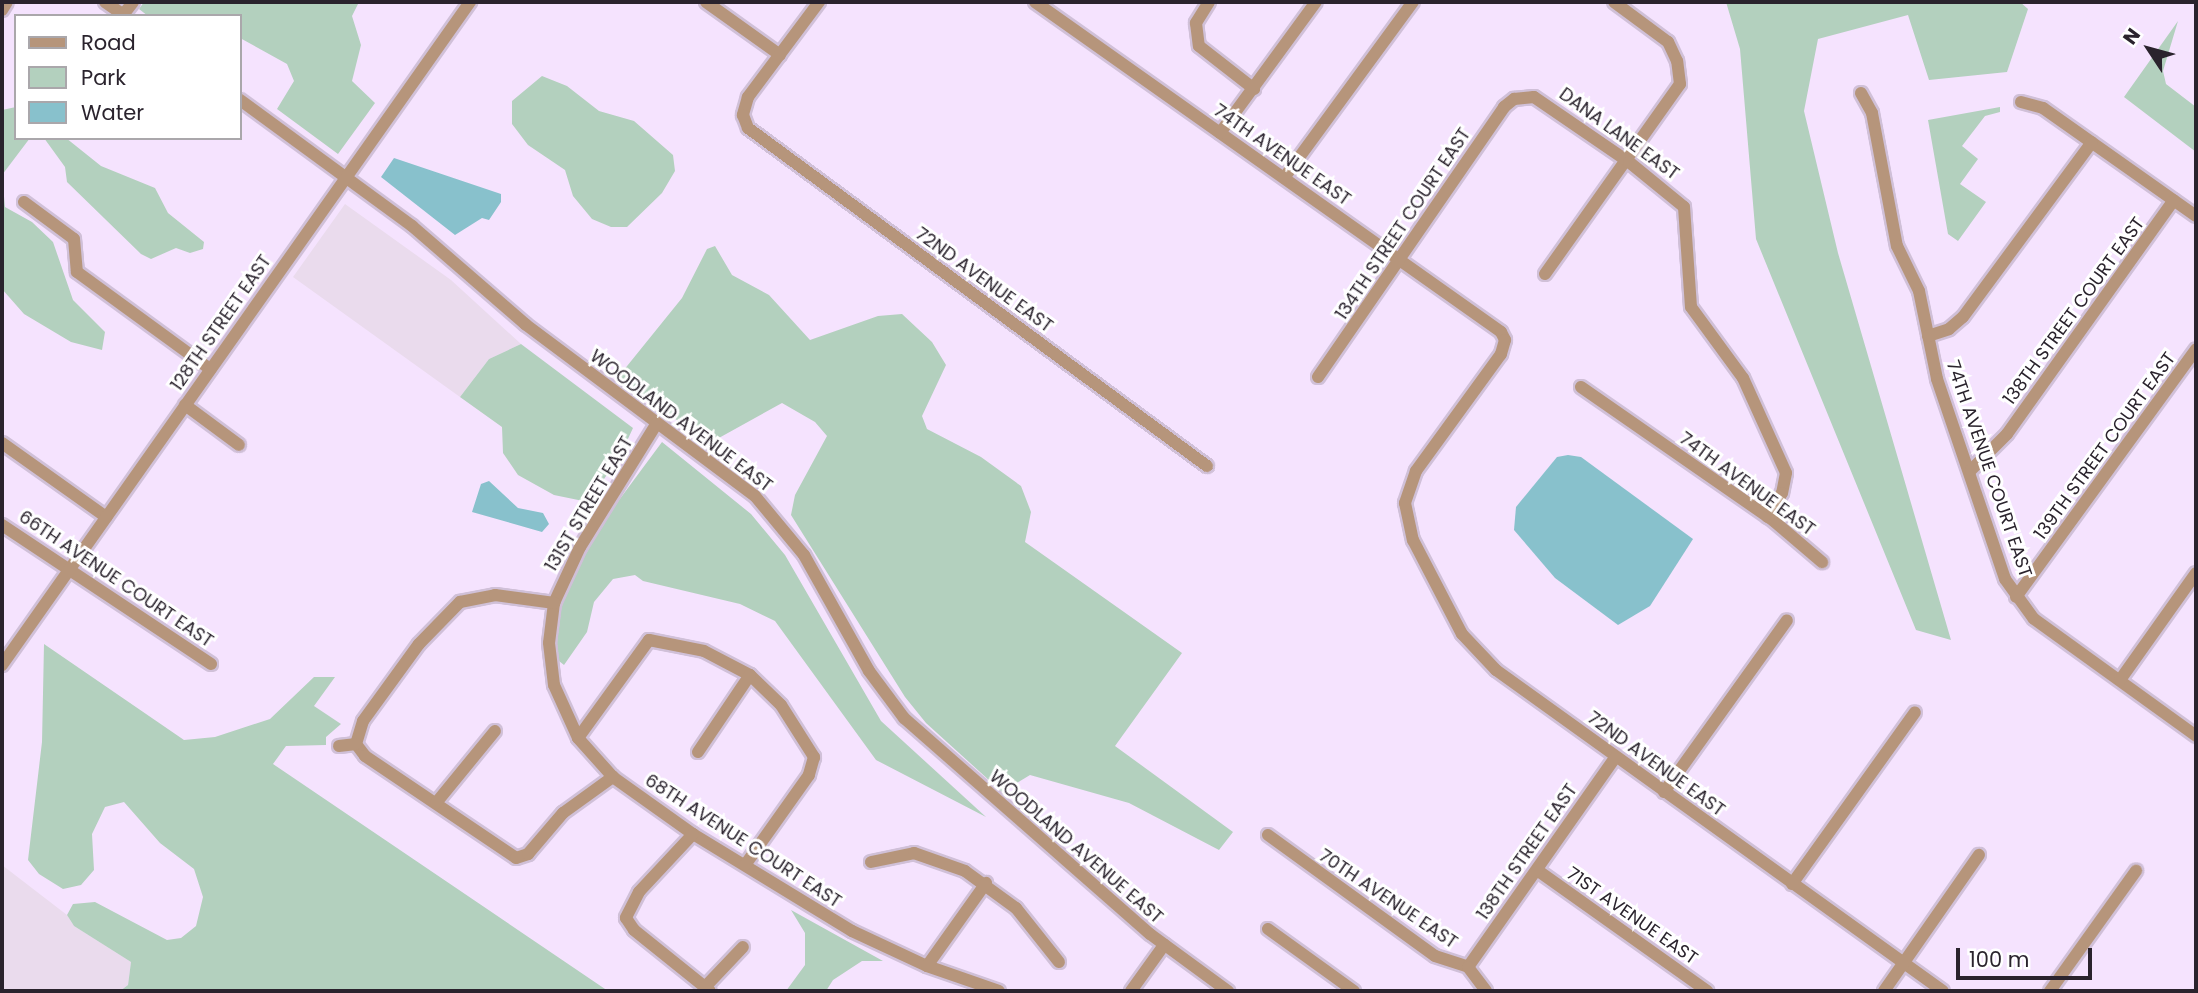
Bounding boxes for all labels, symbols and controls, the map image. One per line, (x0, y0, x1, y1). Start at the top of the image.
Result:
legend (14, 14, 242, 140)
north arrow (2114, 14, 2184, 84)
text: N (2116, 23, 2147, 50)
text: Road (81, 28, 136, 57)
text: Park (81, 63, 126, 92)
street label: DANA LANE EAST (1555, 83, 1683, 185)
text: Water (81, 98, 144, 127)
street label: 74TH AVENUE EAST (1209, 100, 1355, 210)
street label: 134TH STREET COURT EAST (1331, 124, 1475, 324)
street label: 138TH STREET COURT EAST (1999, 213, 2149, 409)
street label: 72ND AVENUE EAST (911, 223, 1057, 337)
street label: 128TH STREET EAST (166, 251, 276, 395)
street label: WOODLAND AVENUE EAST (586, 345, 776, 497)
street label: 139TH STREET COURT EAST (2030, 348, 2180, 544)
street label: 74TH AVENUE COURT EAST (1942, 358, 2036, 580)
street label: 74TH AVENUE EAST (1675, 428, 1819, 540)
street label: 131ST STREET EAST (540, 433, 638, 575)
street label: 66TH AVENUE COURT EAST (15, 506, 217, 652)
street label: 72ND AVENUE EAST (1583, 707, 1729, 821)
street label: WOODLAND AVENUE EAST (985, 766, 1167, 928)
street label: 68TH AVENUE COURT EAST (641, 769, 845, 913)
street label: 138TH STREET EAST (1472, 780, 1582, 924)
street label: 70TH AVENUE EAST (1315, 845, 1461, 953)
street label: 71ST AVENUE EAST (1562, 863, 1702, 969)
scale bar (1960, 934, 2096, 978)
text: 100 m (1969, 945, 2029, 974)

